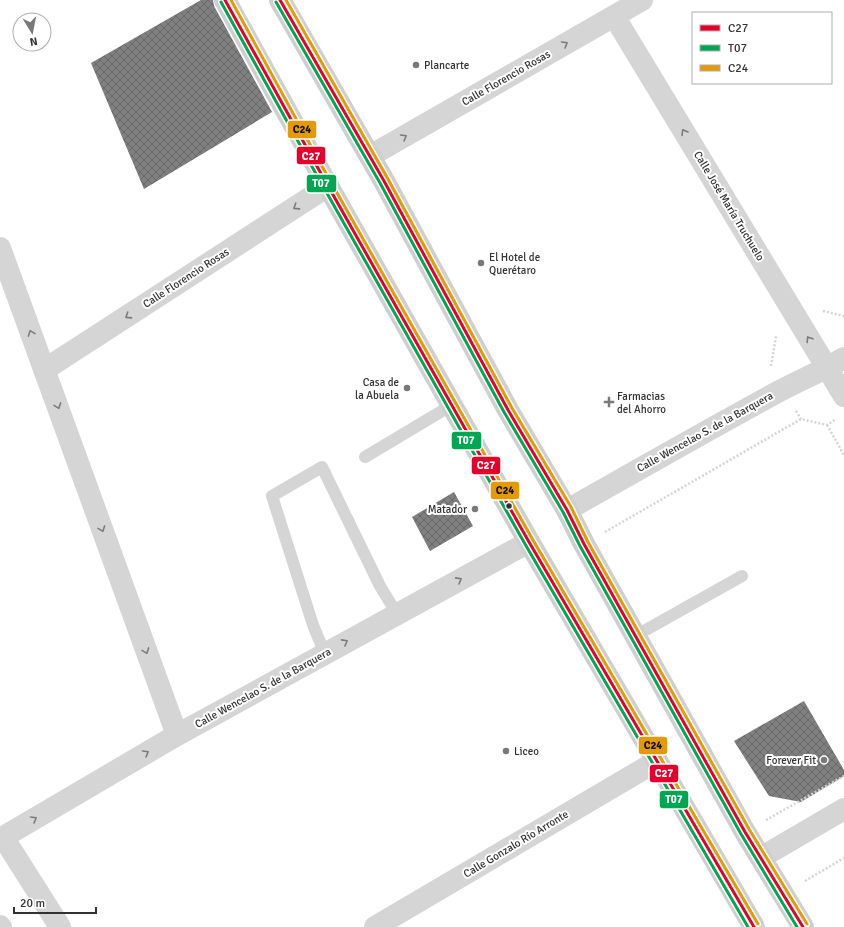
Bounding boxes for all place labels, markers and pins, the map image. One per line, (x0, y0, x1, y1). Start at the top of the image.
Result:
place label: Plancarte (424, 59, 469, 72)
marker: Plancarte (411, 60, 421, 70)
place label: El Hotel de Querétaro (489, 251, 540, 277)
marker: El Hotel de Querétaro (476, 258, 486, 268)
place label: Casa de la Abuela (355, 376, 399, 402)
marker: Casa de la Abuela (402, 383, 412, 393)
place label: Farmacias del Ahorro (617, 390, 666, 416)
marker: Farmacias del Ahorro (604, 397, 614, 407)
unlabelled marker (504, 501, 514, 511)
place label: Matador (428, 503, 467, 516)
marker: Matador (470, 504, 480, 514)
place label: Liceo (514, 745, 539, 758)
marker: Liceo (501, 746, 511, 756)
place label: Forever Fit (766, 754, 816, 767)
marker: Forever Fit (819, 755, 829, 765)

